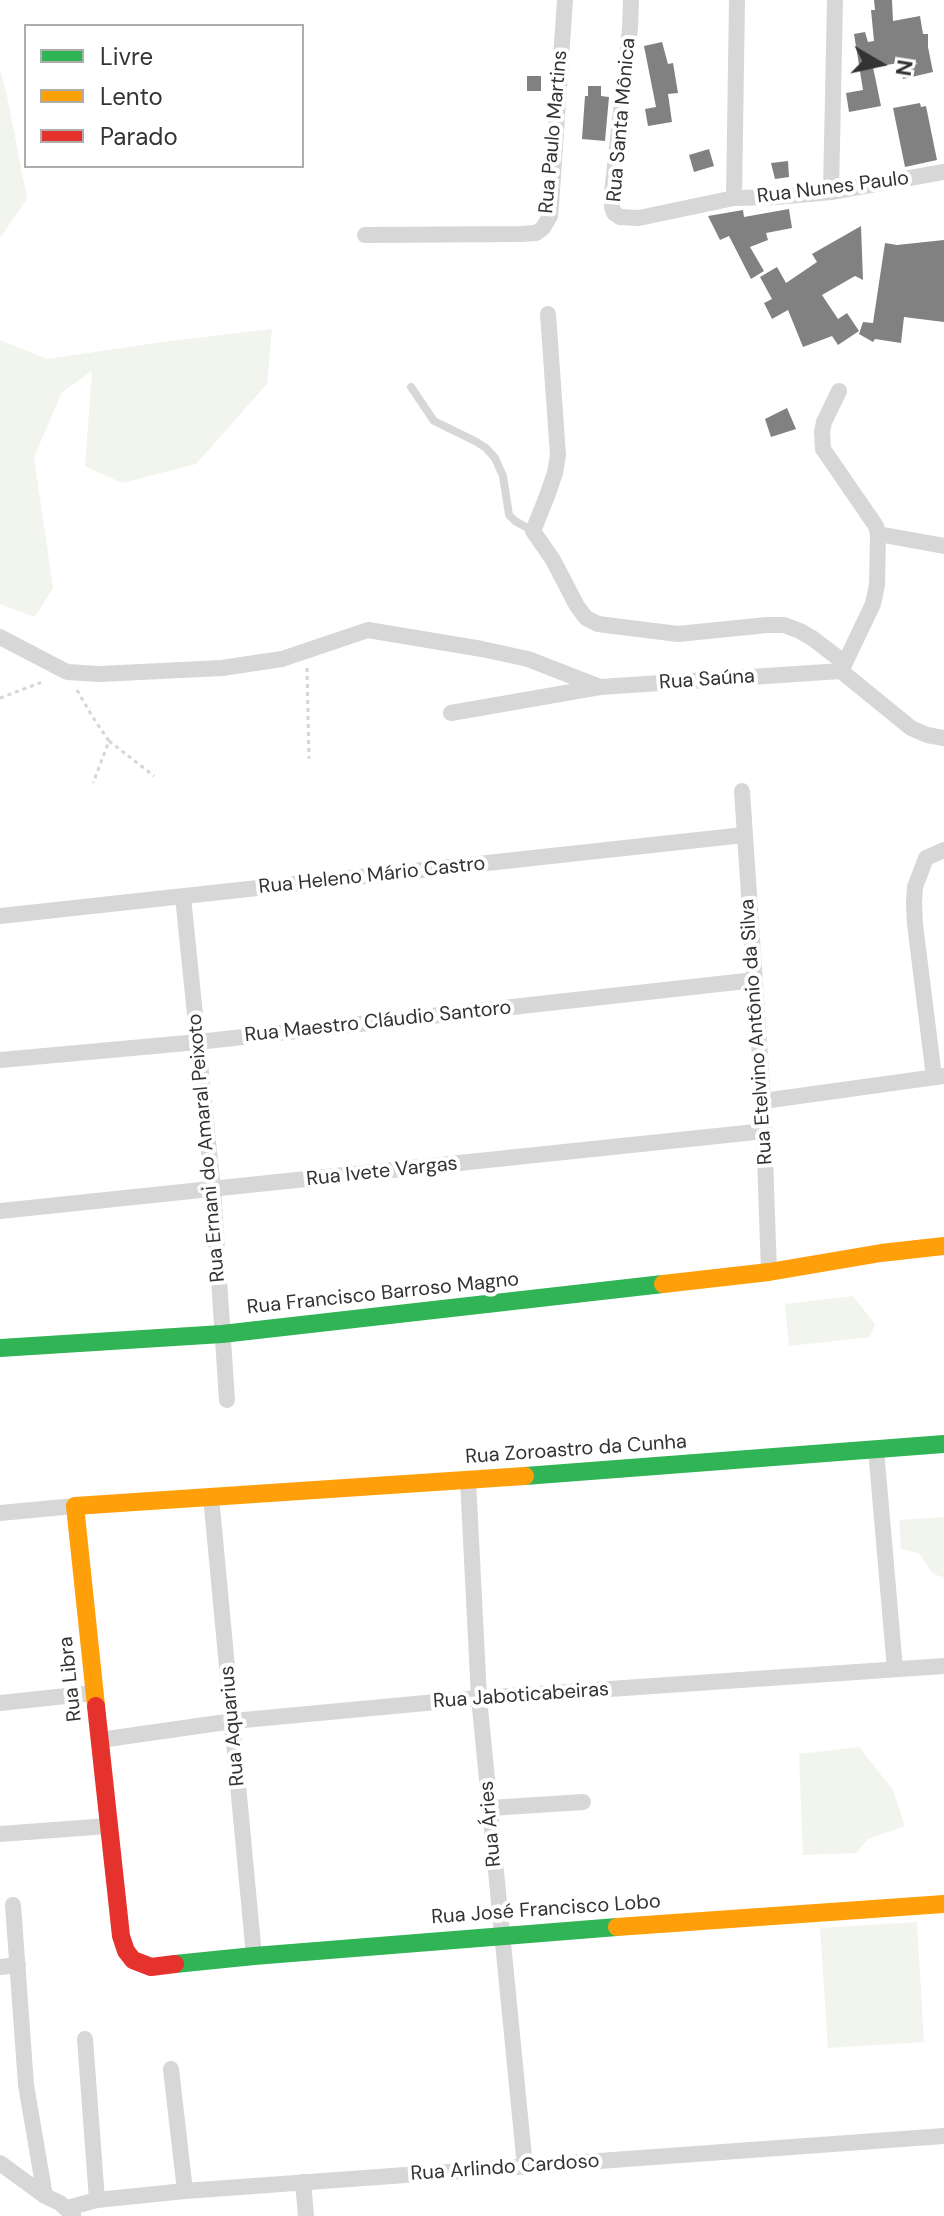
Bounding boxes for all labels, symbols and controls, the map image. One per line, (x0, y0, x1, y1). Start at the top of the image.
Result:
legend (24, 24, 304, 168)
north arrow (840, 24, 920, 104)
street label: Rua Santa Mônica (603, 37, 641, 203)
text: Livre (100, 41, 153, 72)
street label: Rua Paulo Martins (535, 49, 573, 215)
text: N (889, 58, 920, 78)
text: Lento (100, 81, 163, 112)
text: Parado (100, 121, 178, 152)
street label: Rua Nunes Paulo (756, 167, 910, 209)
street label: Rua Saúna (658, 665, 756, 695)
street label: Rua Heleno Mário Castro (258, 852, 486, 900)
street label: Rua Etelvino Antônio da Silva (736, 898, 778, 1166)
street label: Rua Maestro Cláudio Santoro (243, 996, 513, 1048)
street label: Rua Ernani do Amaral Peixoto (183, 1013, 231, 1283)
street label: Rua Ivete Vargas (305, 1152, 459, 1192)
street label: Rua Francisco Barroso Magno (246, 1268, 520, 1320)
street label: Rua Zoroastro da Cunha (464, 1430, 688, 1470)
street label: Rua Libra (55, 1635, 87, 1723)
street label: Rua Aquarius (216, 1665, 250, 1787)
street label: Rua Jaboticabeiras (432, 1678, 610, 1714)
street label: Rua Áries (475, 1780, 507, 1868)
street label: Rua José Francisco Lobo (431, 1890, 661, 1930)
street label: Rua Arlindo Cardoso (410, 2149, 600, 2187)

